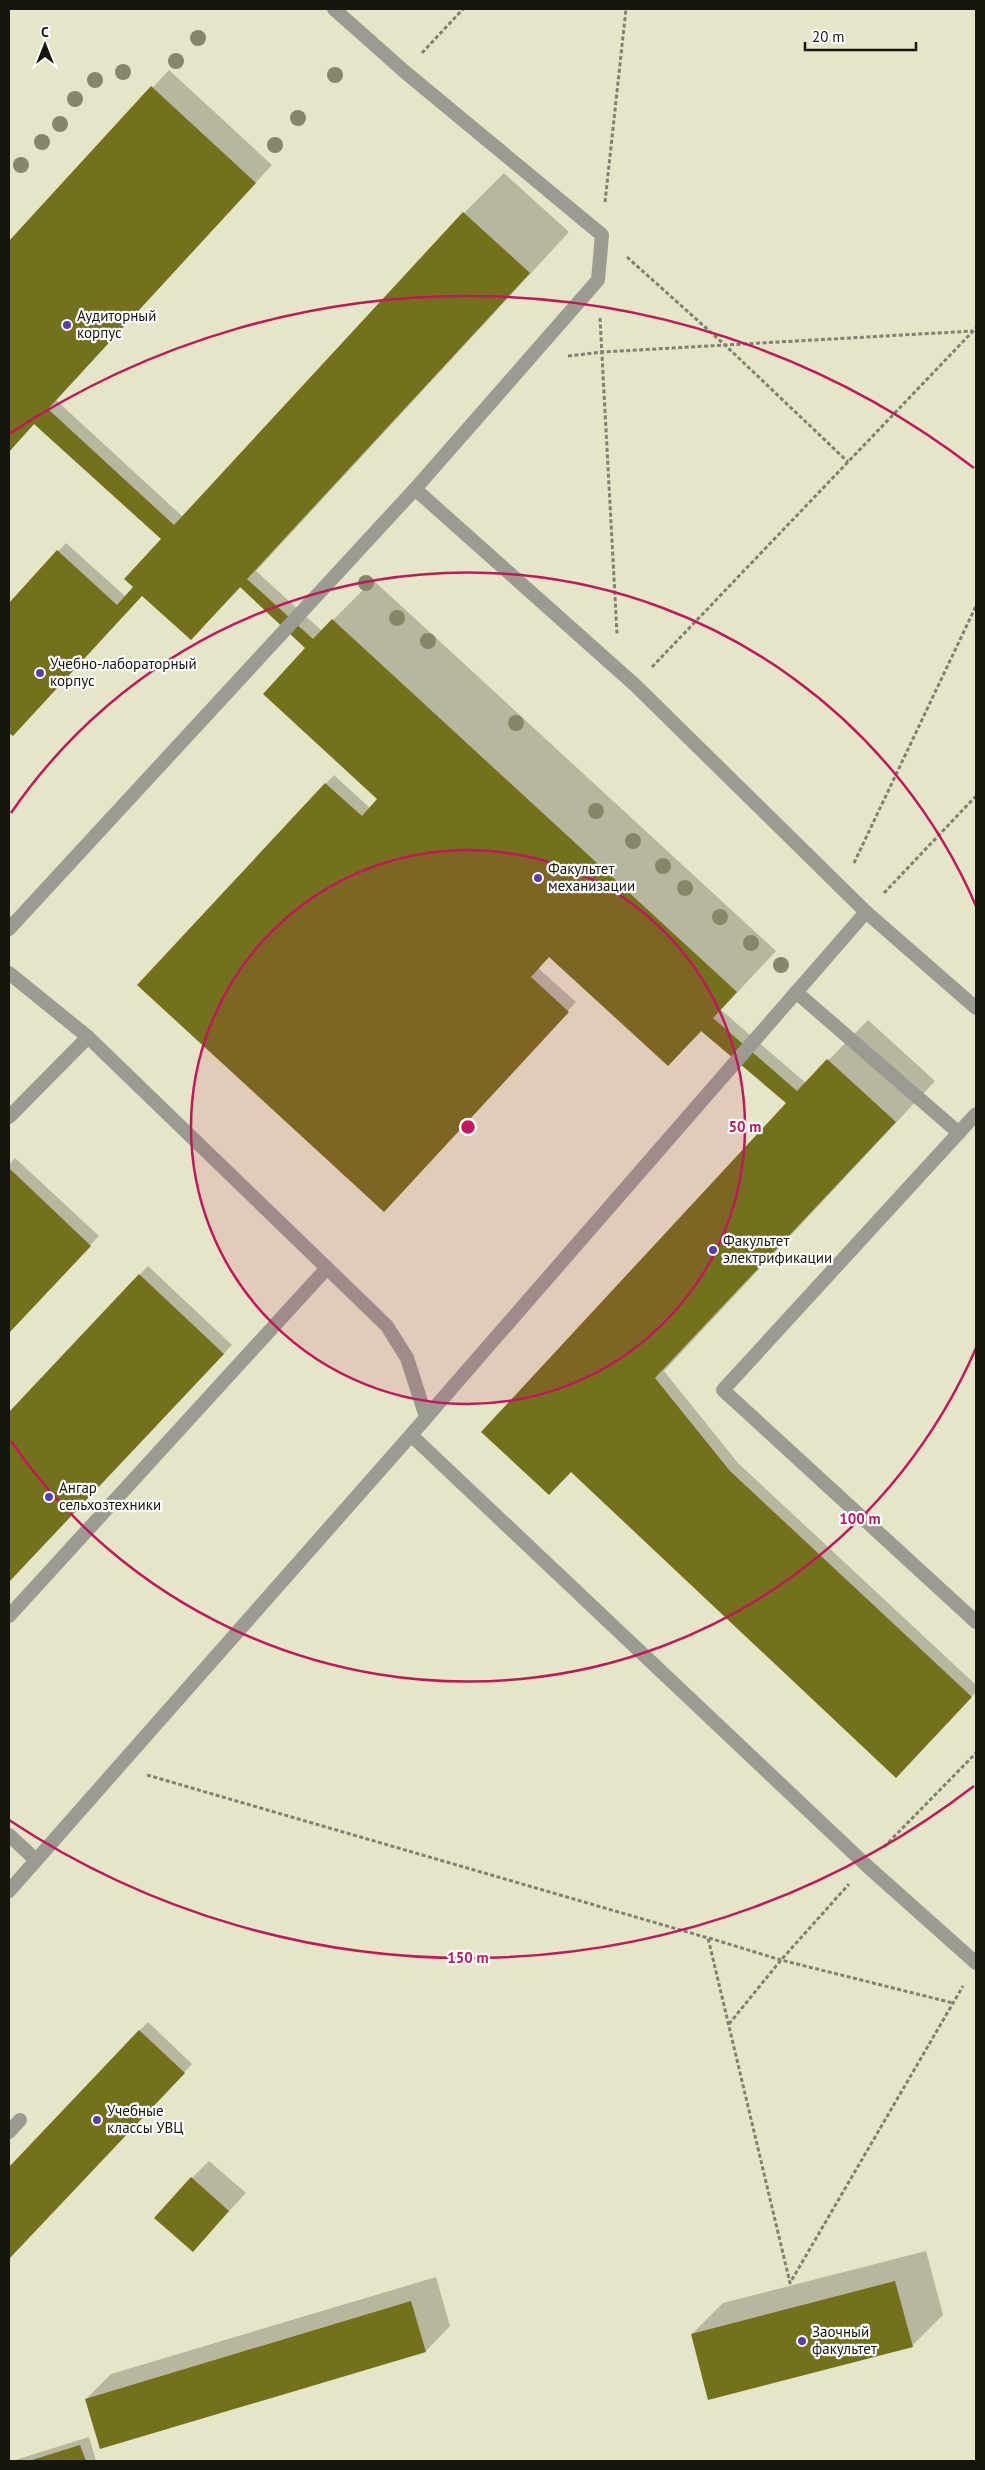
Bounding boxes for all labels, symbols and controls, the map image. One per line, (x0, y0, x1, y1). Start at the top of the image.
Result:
north arrow (20, 20, 70, 70)
scale bar (805, 20, 916, 52)
text: С (41, 23, 49, 41)
text: 20 m (812, 27, 845, 46)
place label: Аудиторный корпус (77, 306, 156, 342)
marker: Аудиторный корпус (61, 319, 73, 331)
place label: Учебно-лабораторный корпус (50, 654, 197, 690)
marker: Учебно-лабораторный корпус (34, 667, 46, 679)
place label: Факультет механизации (548, 859, 635, 895)
marker: Факультет механизации (532, 872, 544, 884)
text: 50 m (729, 1117, 761, 1136)
centre of rings (459, 1118, 477, 1136)
place label: Факультет электрификации (723, 1231, 832, 1267)
marker: Факультет электрификации (707, 1244, 719, 1256)
place label: Ангар сельхозтехники (59, 1478, 161, 1514)
marker: Ангар сельхозтехники (43, 1491, 55, 1503)
text: 100 m (839, 1509, 881, 1528)
text: 150 m (447, 1948, 489, 1967)
place label: Учебные классы УВЦ (107, 2101, 184, 2137)
marker: Учебные классы УВЦ (91, 2114, 103, 2126)
place label: Заочный факультет (812, 2322, 877, 2358)
marker: Заочный факультет (796, 2335, 808, 2347)

